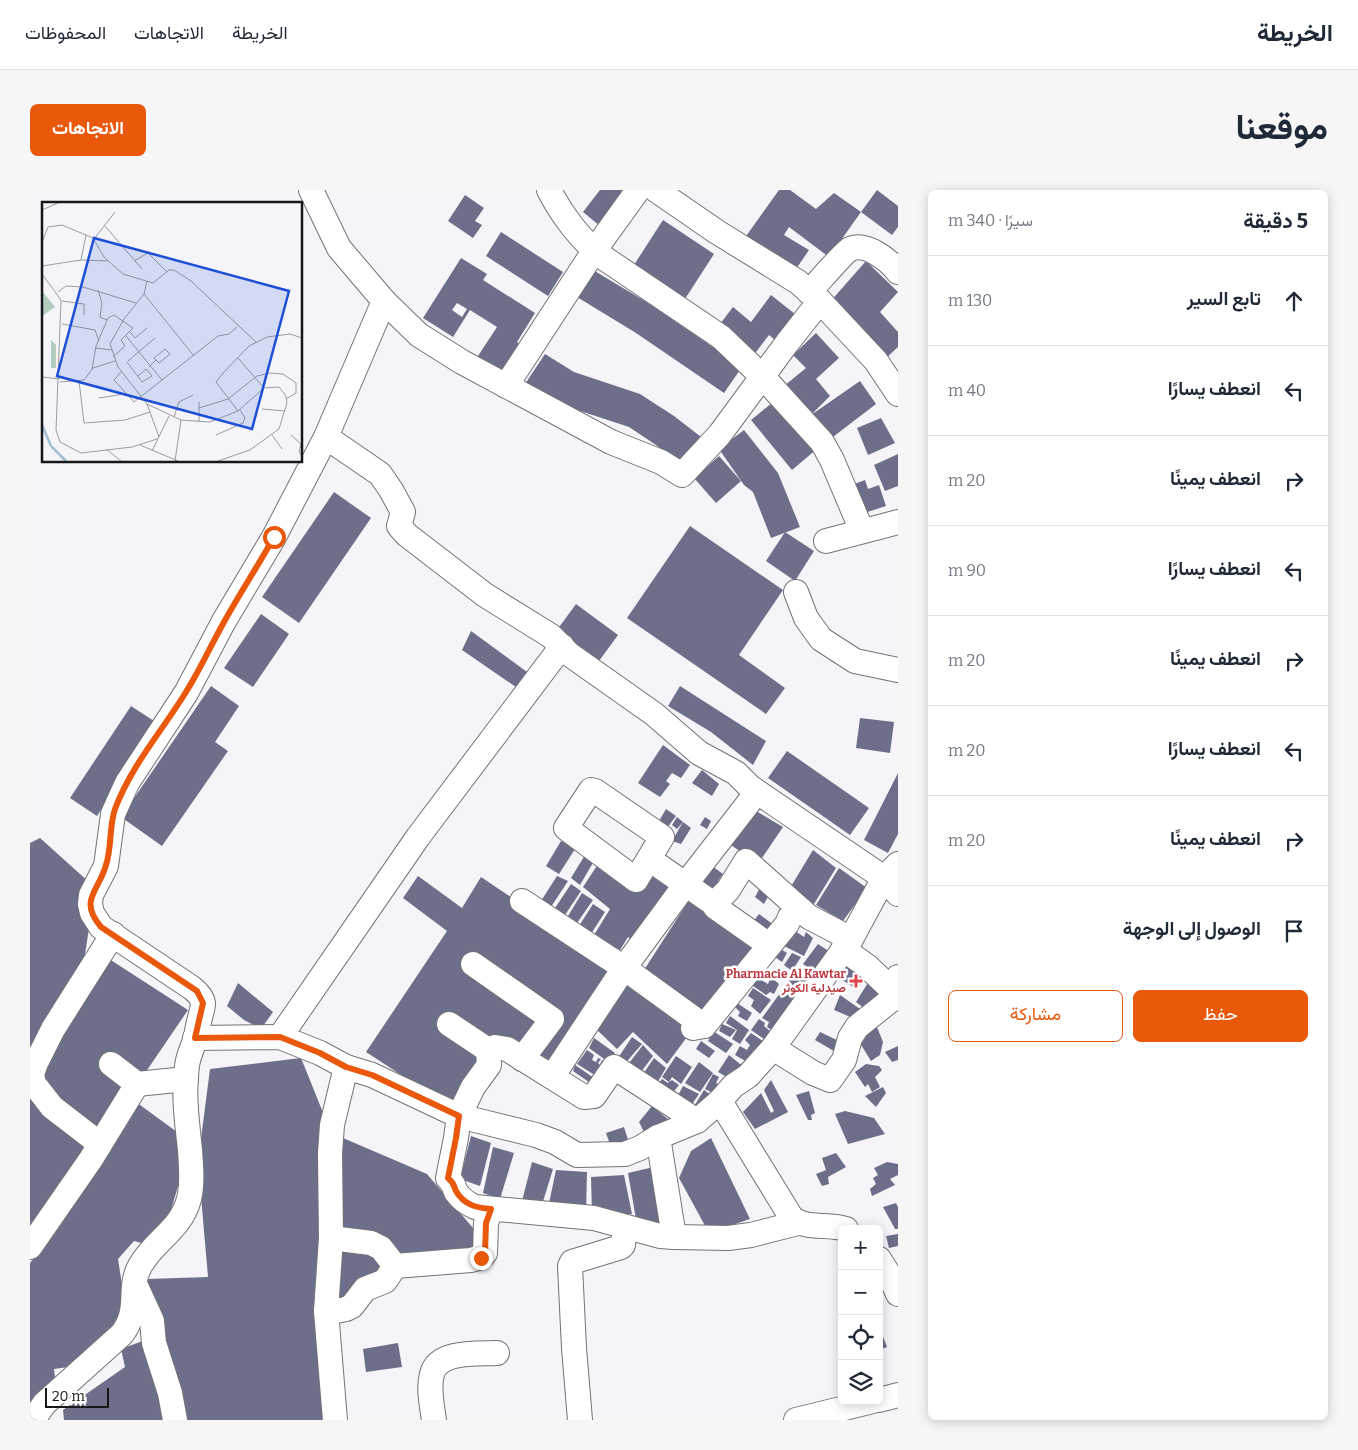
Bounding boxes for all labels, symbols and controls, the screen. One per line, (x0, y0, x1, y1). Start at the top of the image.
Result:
text: الخريطة (1257, 19, 1333, 47)
text: المحفوظات (25, 22, 106, 44)
text: الاتجاهات (134, 22, 204, 44)
text: الخريطة (232, 22, 288, 44)
button: الاتجاهات (30, 104, 146, 156)
text: موقعنا (1235, 106, 1328, 148)
inset map (42, 202, 302, 462)
text: 5 دقيقة (1243, 208, 1308, 234)
text: سيرًا · 340 m (948, 211, 1033, 230)
text: تابع السير (1187, 287, 1261, 310)
icon: ahead (1280, 287, 1308, 315)
text: 130 m (948, 291, 992, 310)
text: انعطف يسارًا (1168, 377, 1261, 400)
icon: left (1280, 377, 1308, 405)
text: 40 m (948, 381, 986, 400)
text: انعطف يمينًا (1170, 467, 1261, 490)
icon: right (1280, 467, 1308, 495)
text: 20 m (948, 471, 985, 490)
route start (263, 526, 286, 549)
text: انعطف يسارًا (1168, 557, 1261, 580)
icon: left (1280, 557, 1308, 585)
text: 90 m (948, 561, 986, 580)
text: انعطف يمينًا (1170, 647, 1261, 670)
icon: right (1280, 647, 1308, 675)
text: 20 m (948, 651, 985, 670)
text: انعطف يسارًا (1168, 737, 1261, 760)
icon: left (1280, 737, 1308, 765)
text: 20 m (948, 741, 985, 760)
text: انعطف يمينًا (1170, 827, 1261, 850)
icon: right (1280, 827, 1308, 855)
text: 20 m (948, 831, 985, 850)
text: الوصول إلى الوجهة (1123, 917, 1261, 940)
icon: arrive (1280, 917, 1308, 945)
place label: Pharmacie Al Kawtar صيدلية الكوثر (726, 967, 846, 996)
marker: Pharmacie Al Kawtar صيدلية الكوثر (850, 975, 862, 987)
button: مشاركة (948, 990, 1123, 1042)
button: حفظ (1133, 990, 1308, 1042)
map controls (838, 1225, 883, 1405)
button: + (838, 1225, 883, 1270)
route end (470, 1247, 493, 1270)
button: − (838, 1270, 883, 1315)
button: locate (838, 1315, 883, 1360)
button: layers (838, 1360, 883, 1405)
scale bar (45, 1385, 109, 1408)
text: 20 m (52, 1388, 85, 1405)

